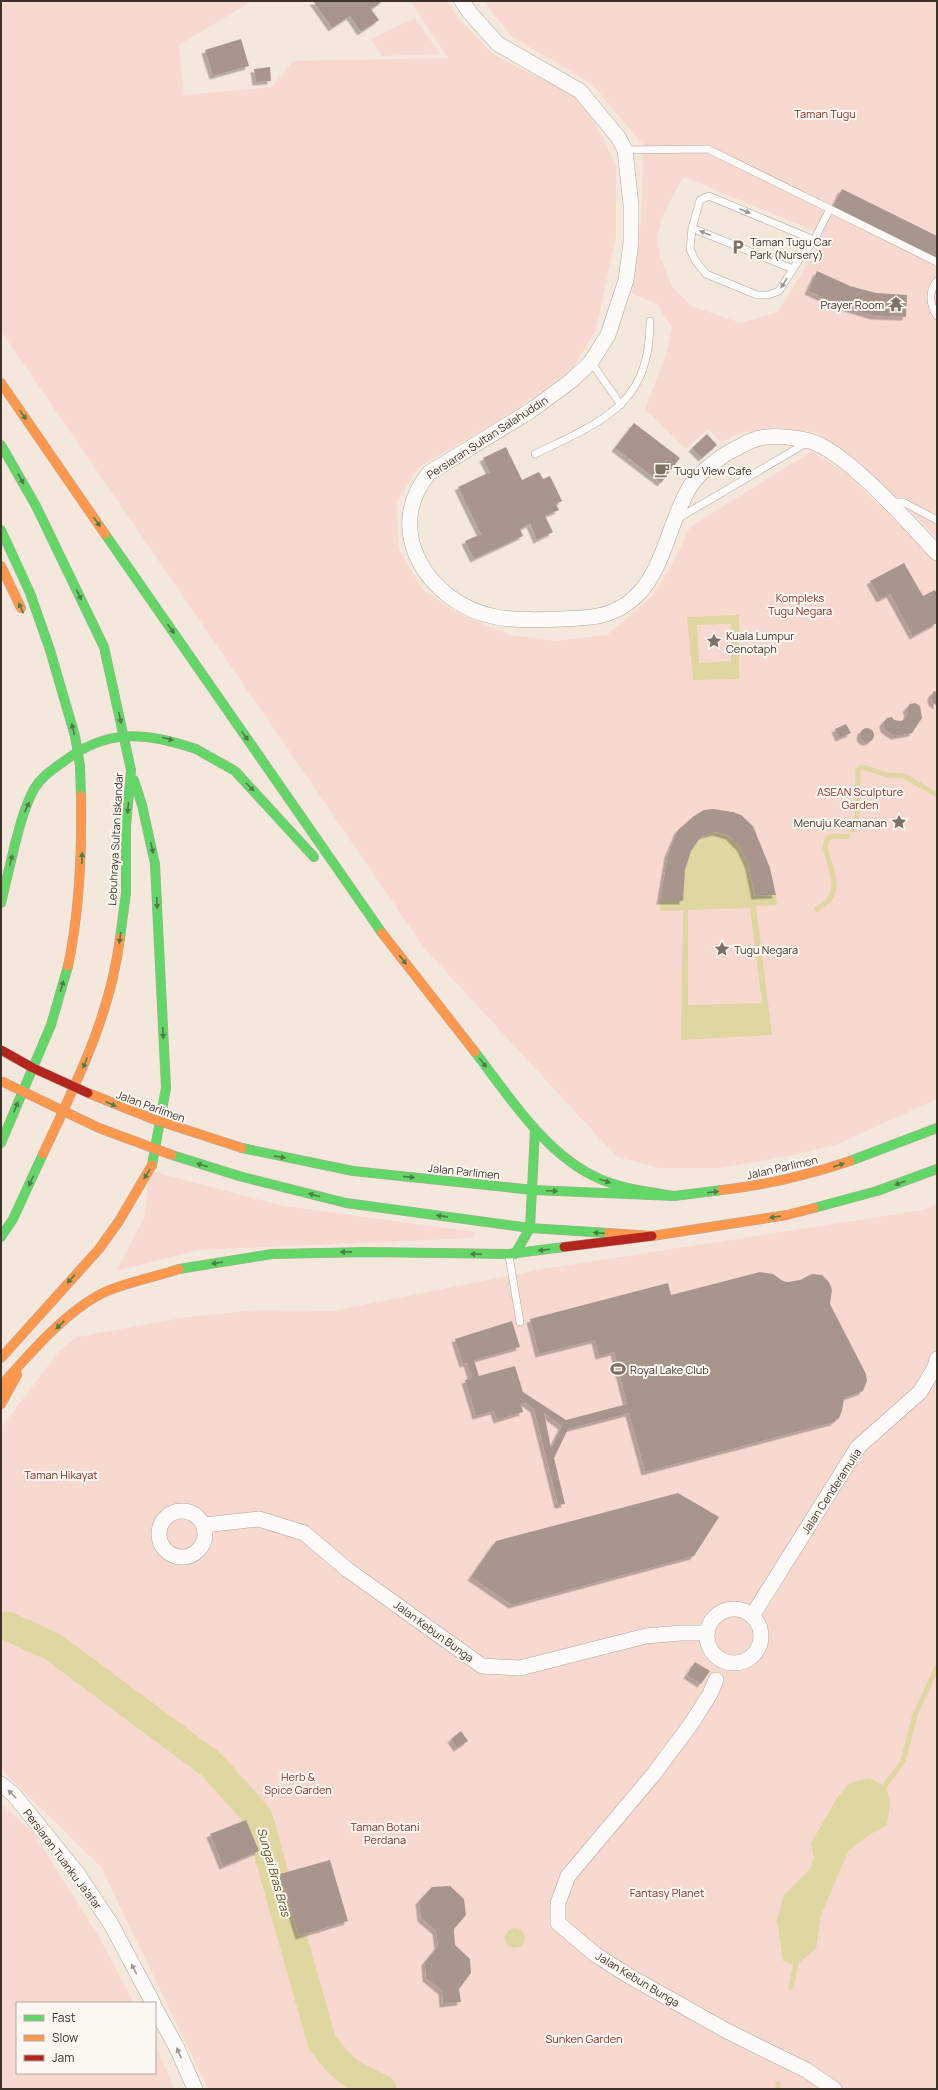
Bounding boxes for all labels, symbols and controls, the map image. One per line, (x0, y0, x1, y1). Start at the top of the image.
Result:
park label: Taman Tugu (794, 106, 856, 121)
one-way arrow (740, 209, 752, 215)
one-way arrow (699, 230, 711, 236)
place label: Taman Tugu Car Park (Nursery) (750, 234, 832, 262)
parking icon: Taman Tugu Car Park (Nursery) (729, 238, 747, 256)
one-way arrow (780, 278, 788, 289)
temple icon: Prayer Room (887, 295, 905, 313)
place label: Prayer Room (820, 297, 884, 312)
street label: Persiaran Sultan Salahuddin (423, 392, 551, 482)
one-way arrow (19, 410, 27, 420)
cafe icon: Tugu View Cafe (653, 461, 671, 479)
place label: Tugu View Cafe (674, 463, 752, 478)
one-way arrow (17, 473, 24, 485)
one-way arrow (93, 517, 101, 527)
one-way arrow (76, 589, 82, 601)
park label: Kompleks Tugu Negara (768, 590, 832, 618)
one-way arrow (18, 603, 24, 614)
one-way arrow (167, 624, 175, 634)
place label: Kuala Lumpur Cenotaph (726, 628, 794, 656)
place icon: Kuala Lumpur Cenotaph (705, 632, 723, 650)
one-way arrow (117, 712, 123, 724)
one-way arrow (70, 722, 76, 734)
one-way arrow (241, 731, 249, 741)
one-way arrow (163, 736, 175, 742)
street label: Lebuhraya Sultan Iskandar (104, 772, 126, 906)
one-way arrow (245, 782, 255, 792)
park label: ASEAN Sculpture Garden (817, 784, 904, 812)
one-way arrow (24, 802, 30, 813)
one-way arrow (124, 802, 131, 814)
place icon: Menuju Keamanan (890, 813, 908, 831)
place label: Menuju Keamanan (794, 815, 887, 830)
one-way arrow (149, 841, 155, 854)
one-way arrow (79, 851, 85, 864)
one-way arrow (9, 854, 15, 866)
one-way arrow (154, 897, 161, 909)
one-way arrow (117, 932, 123, 944)
place icon: Tugu Negara (713, 940, 731, 958)
place label: Tugu Negara (734, 942, 798, 957)
one-way arrow (399, 955, 407, 966)
one-way arrow (59, 980, 65, 992)
one-way arrow (160, 1027, 167, 1039)
one-way arrow (82, 1057, 88, 1069)
one-way arrow (478, 1057, 487, 1068)
street label: Jalan Parlimen (114, 1087, 188, 1125)
one-way arrow (14, 1101, 20, 1113)
one-way arrow (106, 1101, 117, 1107)
street label: Jalan Parlimen (745, 1152, 819, 1182)
one-way arrow (274, 1154, 286, 1160)
street label: Jalan Parlimen (427, 1160, 501, 1182)
one-way arrow (834, 1161, 846, 1167)
one-way arrow (195, 1162, 207, 1168)
one-way arrow (143, 1169, 151, 1179)
one-way arrow (403, 1174, 415, 1180)
one-way arrow (28, 1175, 34, 1186)
one-way arrow (599, 1178, 611, 1184)
one-way arrow (894, 1180, 906, 1186)
one-way arrow (546, 1188, 559, 1194)
one-way arrow (706, 1189, 719, 1195)
one-way arrow (308, 1192, 320, 1198)
one-way arrow (436, 1213, 448, 1219)
one-way arrow (769, 1214, 781, 1220)
one-way arrow (593, 1229, 605, 1236)
one-way arrow (538, 1247, 550, 1253)
one-way arrow (339, 1249, 352, 1255)
one-way arrow (469, 1251, 482, 1257)
one-way arrow (211, 1260, 223, 1266)
one-way arrow (66, 1274, 76, 1284)
one-way arrow (55, 1320, 65, 1330)
sports icon: Royal Lake Club (609, 1360, 627, 1378)
place label: Royal Lake Club (630, 1362, 709, 1377)
street label: Jalan Cenderamulia (798, 1445, 864, 1537)
park label: Taman Hikayat (24, 1467, 98, 1482)
street label: Jalan Kebun Bunga (391, 1597, 477, 1665)
park label: Herb & Spice Garden (264, 1769, 332, 1797)
one-way arrow (7, 1789, 17, 1799)
street label: Persiaran Tuanku Ja'afar (20, 1806, 106, 1912)
park label: Taman Botani Perdana (351, 1819, 419, 1847)
water label: Sungai Bras Bras (253, 1826, 295, 1920)
park label: Fantasy Planet (630, 1885, 704, 1900)
street label: Jalan Kebun Bunga (593, 1948, 683, 2010)
one-way arrow (131, 1963, 137, 1974)
legend (16, 2002, 156, 2074)
text: Fast (52, 2009, 76, 2026)
text: Slow (52, 2029, 78, 2046)
park label: Sunken Garden (545, 2031, 623, 2046)
one-way arrow (176, 2048, 182, 2059)
text: Jam (52, 2049, 74, 2066)

